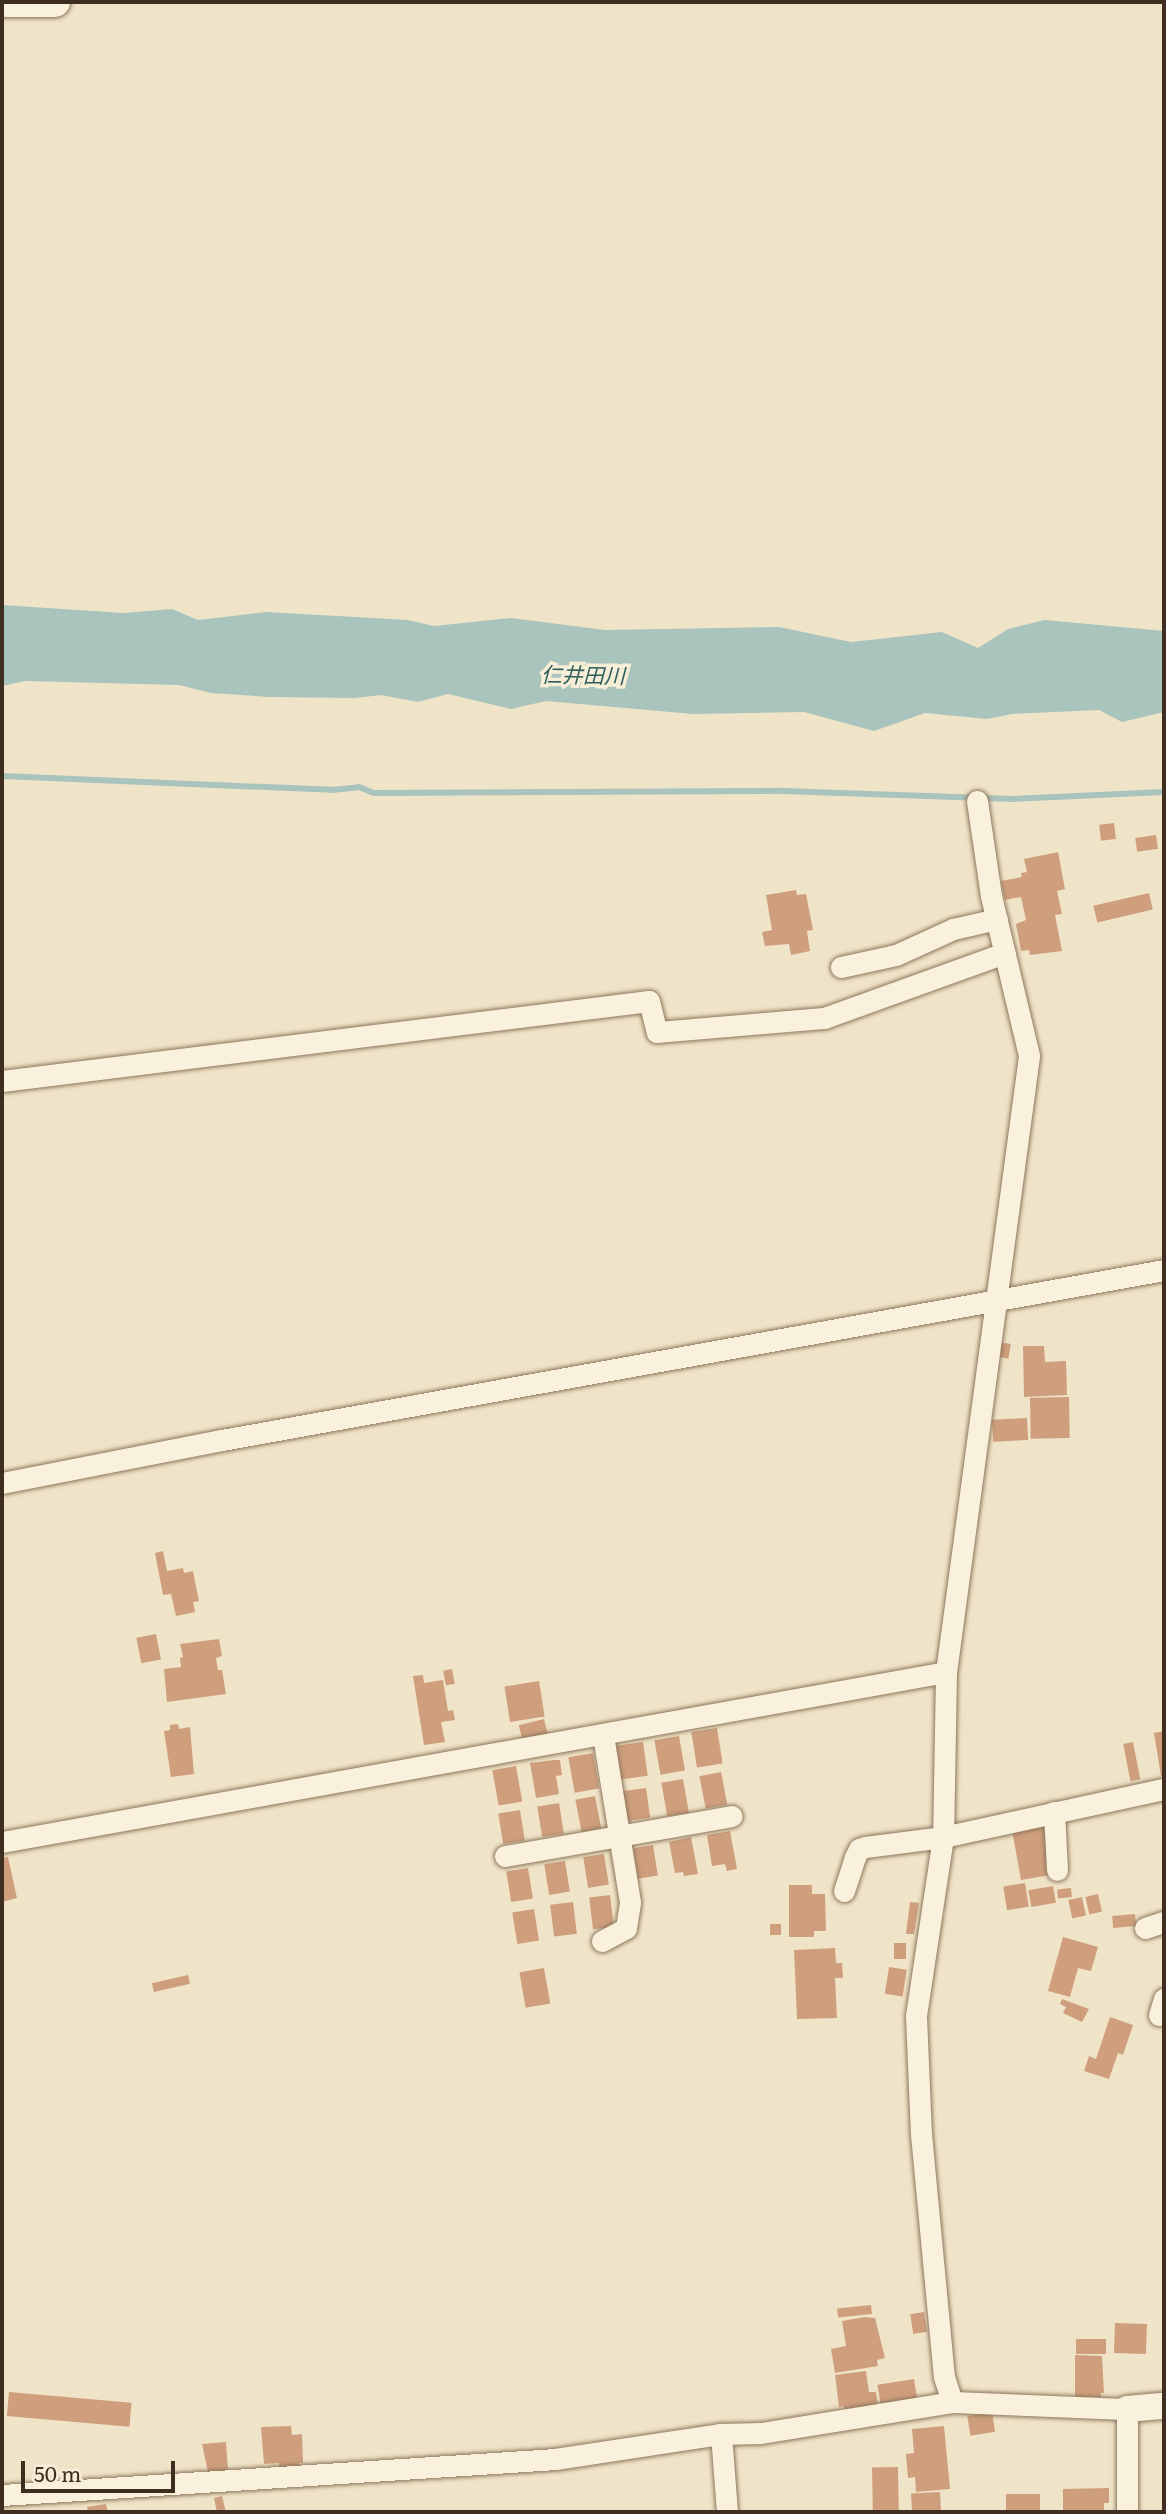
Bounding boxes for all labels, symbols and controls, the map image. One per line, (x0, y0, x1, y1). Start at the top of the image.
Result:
water label: 仁井田川 (541, 661, 625, 687)
scale bar (24, 2448, 178, 2492)
text: 50 m (34, 2457, 81, 2488)

